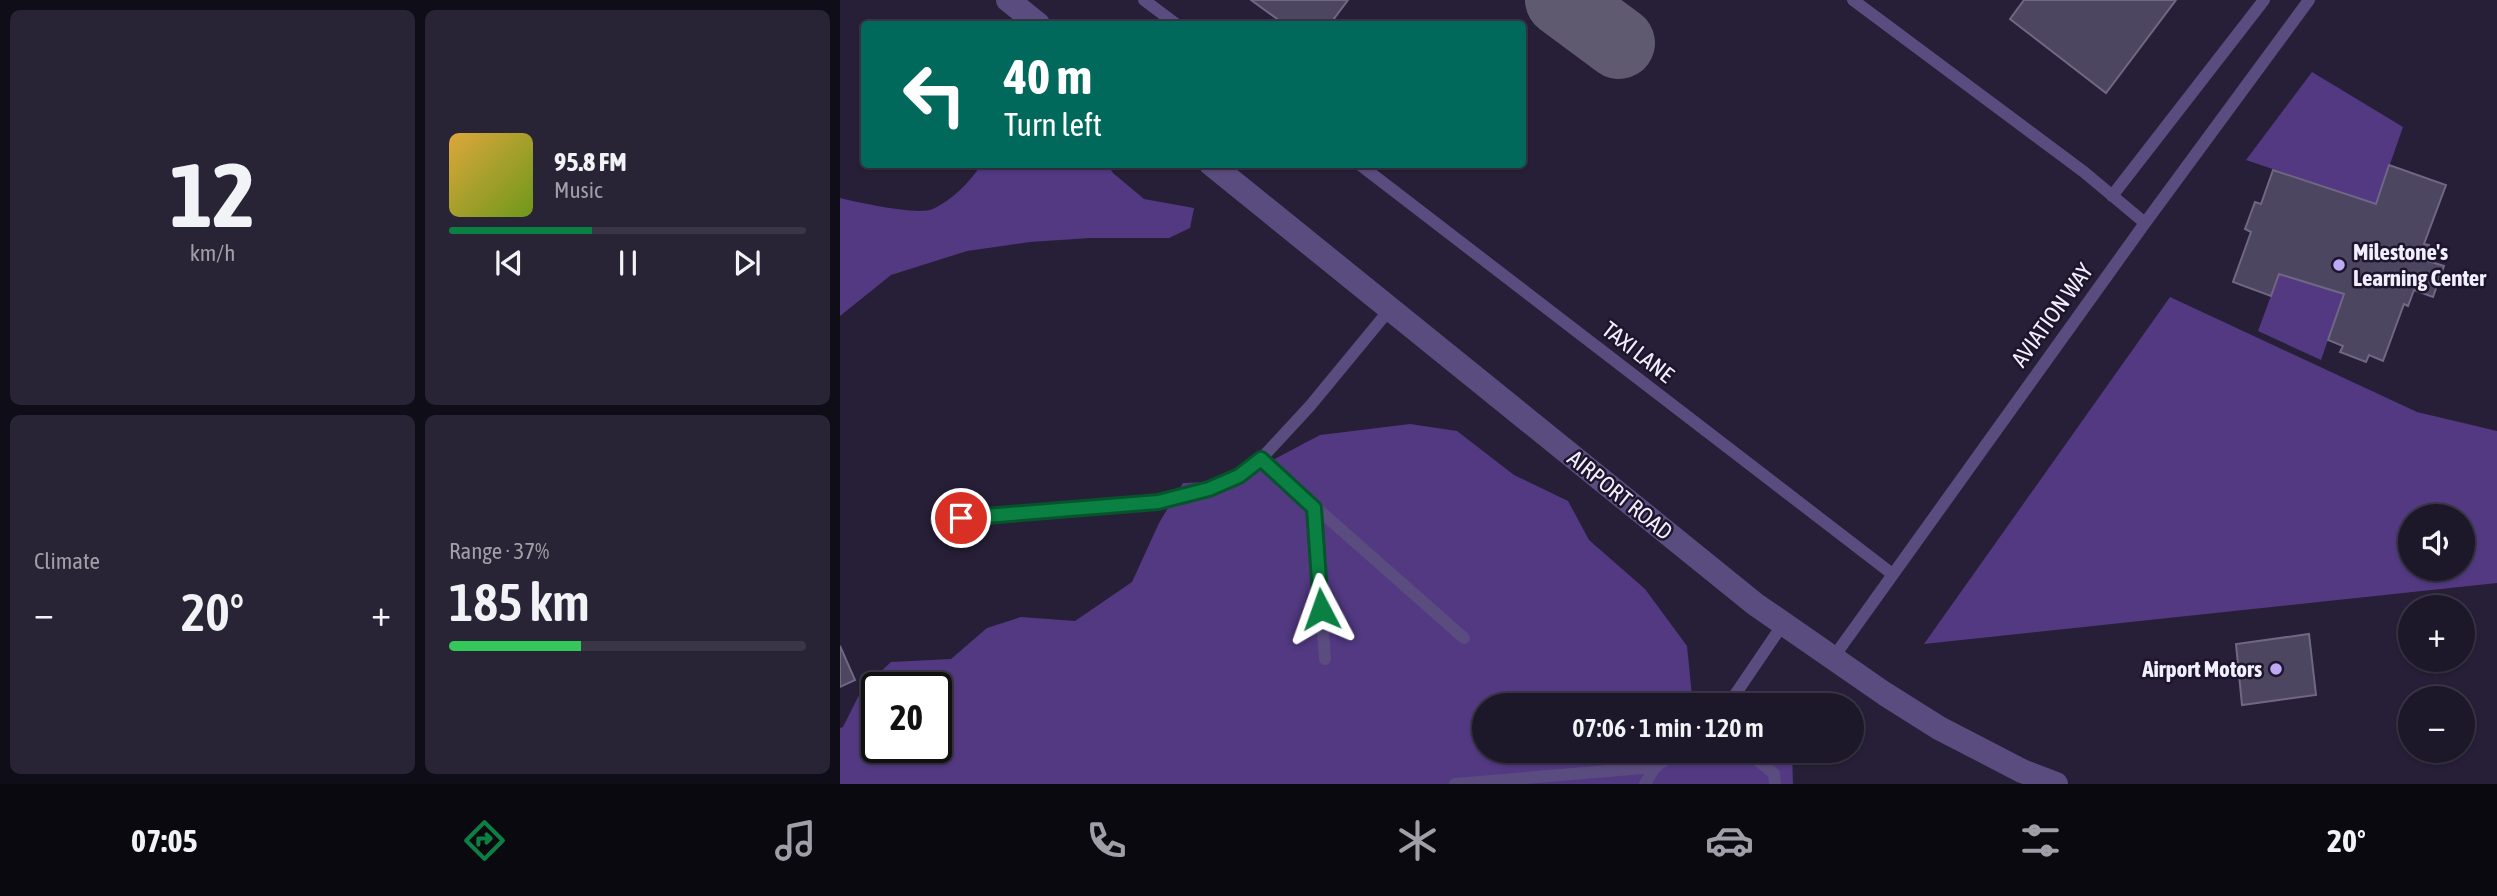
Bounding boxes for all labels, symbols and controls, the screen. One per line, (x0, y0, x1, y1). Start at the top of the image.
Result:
text: 40 m (1004, 48, 1092, 104)
icon: left (889, 49, 980, 140)
text: Turn left (1004, 106, 1102, 143)
text: 12 (170, 142, 255, 246)
text: 95.8 FM (554, 147, 627, 177)
text: Music (554, 177, 602, 203)
place label: Milestone's Learning Center (2353, 239, 2487, 291)
text: km/h (190, 240, 235, 266)
icon: previous (490, 244, 528, 282)
icon: pause (609, 244, 647, 282)
icon: next (728, 244, 766, 282)
marker: Milestone's Learning Center (2331, 257, 2347, 273)
street label: AVIATION WAY (2006, 258, 2099, 372)
street label: TAXI LANE (1597, 316, 1679, 388)
street label: AIRPORT ROAD (1562, 445, 1678, 545)
pin (931, 488, 991, 548)
icon: arrive (942, 499, 980, 537)
map controls (2398, 504, 2475, 763)
button: sound (2398, 504, 2475, 581)
text: Range · 37% (449, 538, 549, 564)
text: Climate (34, 548, 100, 574)
text: 185 km (449, 572, 590, 632)
position arrow (1284, 572, 1358, 646)
text: 20° (181, 582, 244, 642)
text: − (34, 591, 54, 634)
text: + (371, 591, 391, 634)
button: + (2398, 595, 2475, 672)
place label: Airport Motors (2141, 656, 2262, 682)
marker: Airport Motors (2268, 661, 2284, 677)
speed limit sign: 20 (861, 672, 952, 763)
button: − (2398, 686, 2475, 763)
text: 07:06 · 1 min · 120 m (1572, 713, 1764, 743)
icon: directions (460, 816, 509, 865)
icon: music (771, 816, 820, 865)
icon: phone (1082, 816, 1131, 865)
icon: climate (1393, 816, 1442, 865)
icon: car (1705, 816, 1754, 865)
icon: filters (2016, 816, 2065, 865)
text: 07:05 (131, 822, 198, 859)
text: 20° (2327, 822, 2366, 859)

